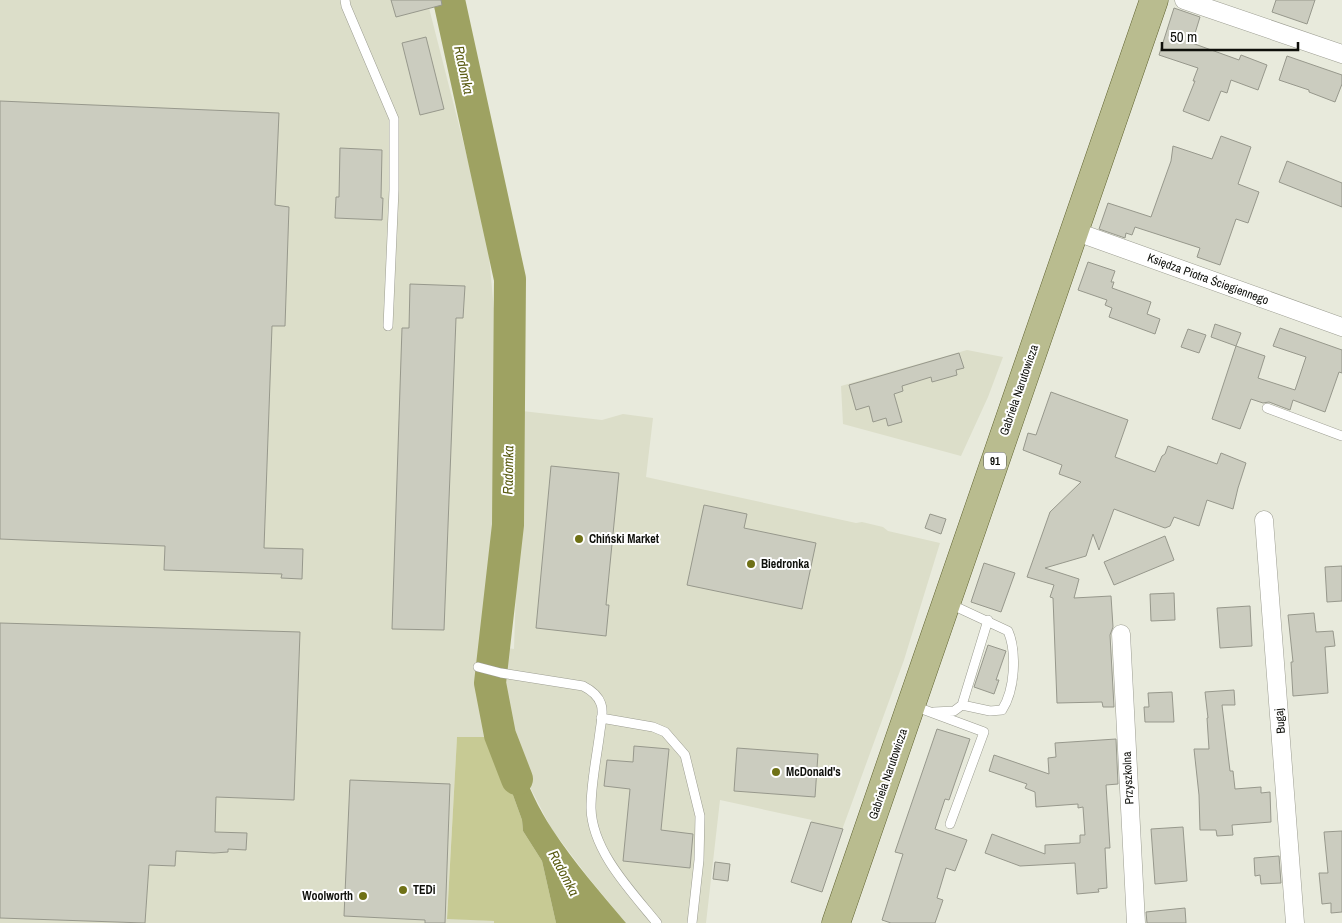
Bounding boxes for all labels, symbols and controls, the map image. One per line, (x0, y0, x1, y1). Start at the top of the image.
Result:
scale bar (1162, 20, 1298, 52)
text: 50 m (1170, 26, 1197, 47)
water label: Radomka (450, 44, 478, 96)
street label: Księdza Piotra Ściegiennego (1145, 250, 1271, 308)
street label: Gabriela Narutowicza (996, 342, 1042, 438)
water label: Radomka (499, 445, 517, 495)
road number: 91 (984, 452, 1006, 470)
place label: Chiński Market (589, 531, 660, 547)
marker: Chiński Market (573, 533, 585, 545)
place label: Biedronka (761, 556, 810, 572)
marker: Biedronka (745, 558, 757, 570)
street label: Bugaj (1271, 708, 1289, 734)
street label: Gabriela Narutowicza (865, 726, 911, 822)
street label: Przyszkolna (1119, 751, 1137, 805)
place label: McDonald's (786, 764, 841, 780)
marker: McDonald's (770, 766, 782, 778)
water label: Radomka (545, 847, 583, 899)
place label: TEDi (413, 882, 436, 898)
marker: TEDi (397, 884, 409, 896)
place label: Woolworth (302, 888, 353, 904)
marker: Woolworth (357, 890, 369, 902)

